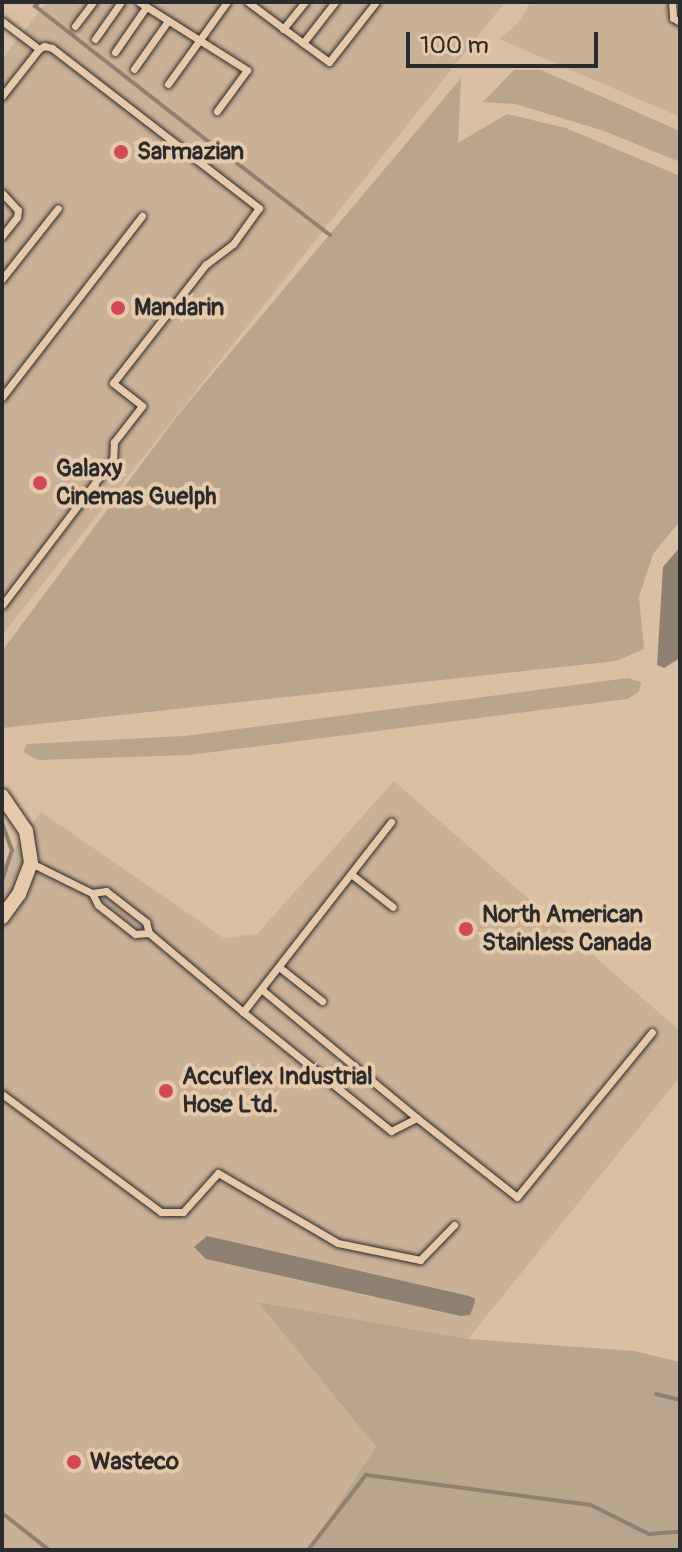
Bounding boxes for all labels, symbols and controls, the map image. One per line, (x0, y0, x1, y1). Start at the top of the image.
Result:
scale bar (410, 16, 602, 66)
text: 100 m (420, 31, 489, 60)
place label: Sarmazian (137, 138, 244, 166)
marker: Sarmazian (112, 143, 130, 161)
place label: Mandarin (134, 294, 224, 322)
marker: Mandarin (109, 299, 127, 317)
place label: Galaxy Cinemas Guelph (56, 455, 217, 511)
marker: Galaxy Cinemas Guelph (31, 474, 49, 492)
place label: North American Stainless Canada (482, 901, 652, 957)
marker: North American Stainless Canada (457, 920, 475, 938)
place label: Accuflex Industrial Hose Ltd. (182, 1063, 373, 1119)
marker: Accuflex Industrial Hose Ltd. (157, 1082, 175, 1100)
place label: Wasteco (90, 1448, 179, 1476)
marker: Wasteco (65, 1453, 83, 1471)

